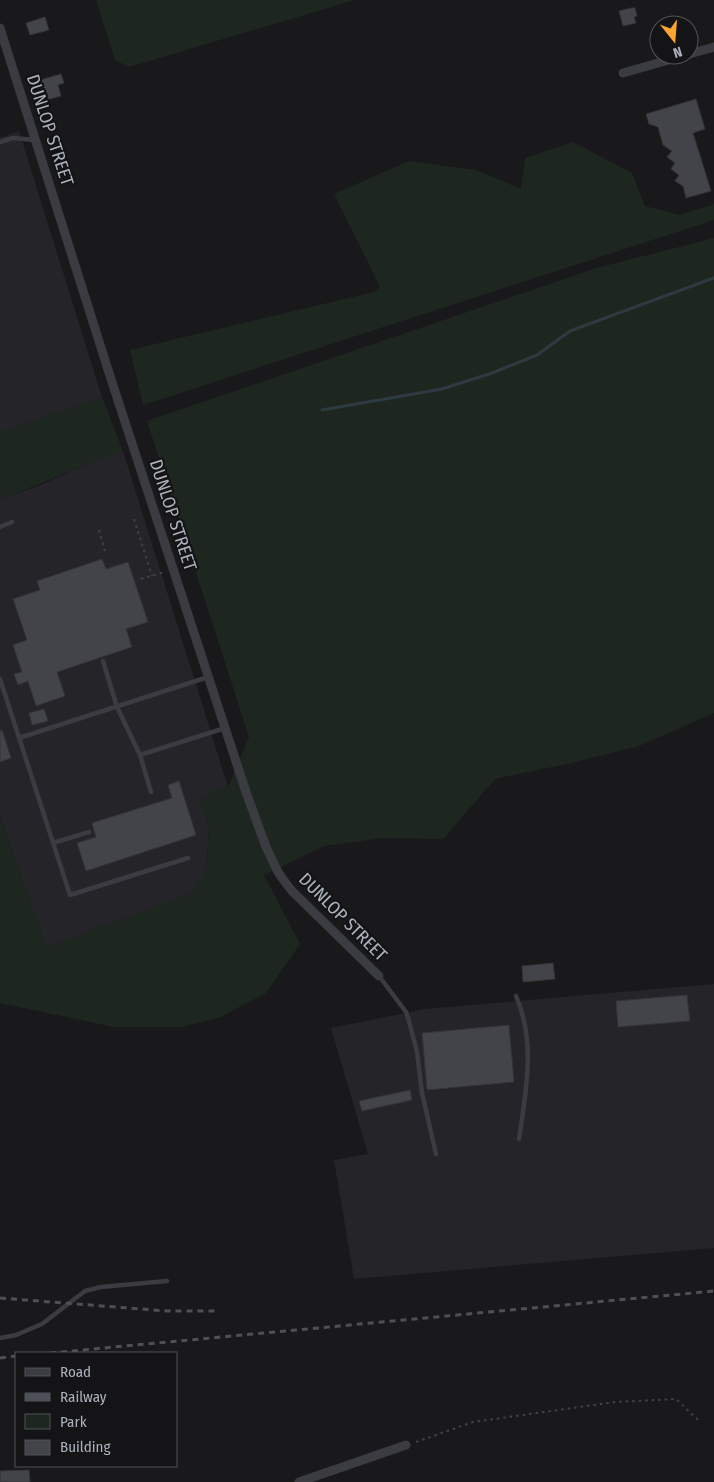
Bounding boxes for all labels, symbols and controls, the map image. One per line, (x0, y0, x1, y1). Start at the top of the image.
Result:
north arrow (649, 15, 699, 65)
text: N (671, 43, 684, 61)
street label: DUNLOP STREET (22, 71, 79, 189)
street label: DUNLOP STREET (145, 456, 202, 574)
street label: DUNLOP STREET (294, 868, 392, 966)
legend (15, 1352, 178, 1467)
text: Road (60, 1363, 91, 1381)
text: Railway (60, 1388, 107, 1406)
text: Park (60, 1413, 87, 1431)
text: Building (60, 1438, 111, 1456)

